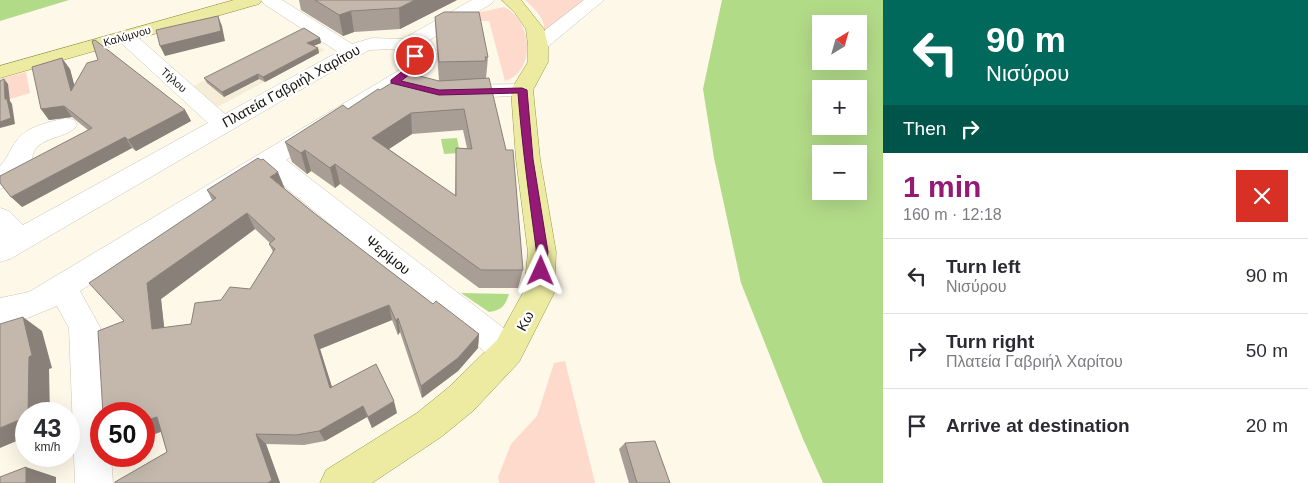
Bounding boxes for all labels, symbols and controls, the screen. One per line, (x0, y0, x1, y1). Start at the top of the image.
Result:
north arrow (812, 15, 868, 70)
map controls (812, 15, 867, 200)
icon: left (903, 20, 968, 85)
text: 90 m (986, 20, 1066, 59)
street label: Καλύμνου (102, 24, 152, 48)
pin (394, 35, 436, 77)
street label: Πλατεία Γαβριήλ Χαρίτου (219, 41, 363, 131)
icon: arrive (401, 42, 429, 70)
text: Νισύρου (986, 61, 1069, 86)
street label: Τήλου (159, 65, 189, 95)
button: + (812, 80, 867, 135)
icon: right (956, 115, 984, 143)
text: Then (903, 118, 946, 139)
button: − (812, 145, 867, 200)
text: 1 min (903, 170, 981, 203)
button: close (1236, 170, 1288, 222)
text: 160 m · 12:18 (903, 206, 1002, 223)
street label: Ψερίμου (363, 232, 413, 278)
position arrow (514, 244, 566, 296)
text: Turn left (946, 256, 1021, 277)
icon: left (903, 262, 931, 290)
text: 90 m (1246, 265, 1288, 286)
text: Νισύρου (946, 278, 1006, 295)
street label: Κω (513, 308, 537, 334)
text: Turn right (946, 331, 1034, 352)
icon: right (903, 337, 931, 365)
text: 50 m (1246, 340, 1288, 361)
text: Πλατεία Γαβριήλ Χαρίτου (946, 353, 1123, 370)
speed limit sign: 50 (90, 402, 155, 467)
icon: arrive (903, 412, 931, 440)
text: 43 (34, 414, 61, 442)
text: Arrive at destination (946, 415, 1130, 436)
text: 20 m (1246, 415, 1288, 436)
text: km/h (34, 440, 61, 454)

